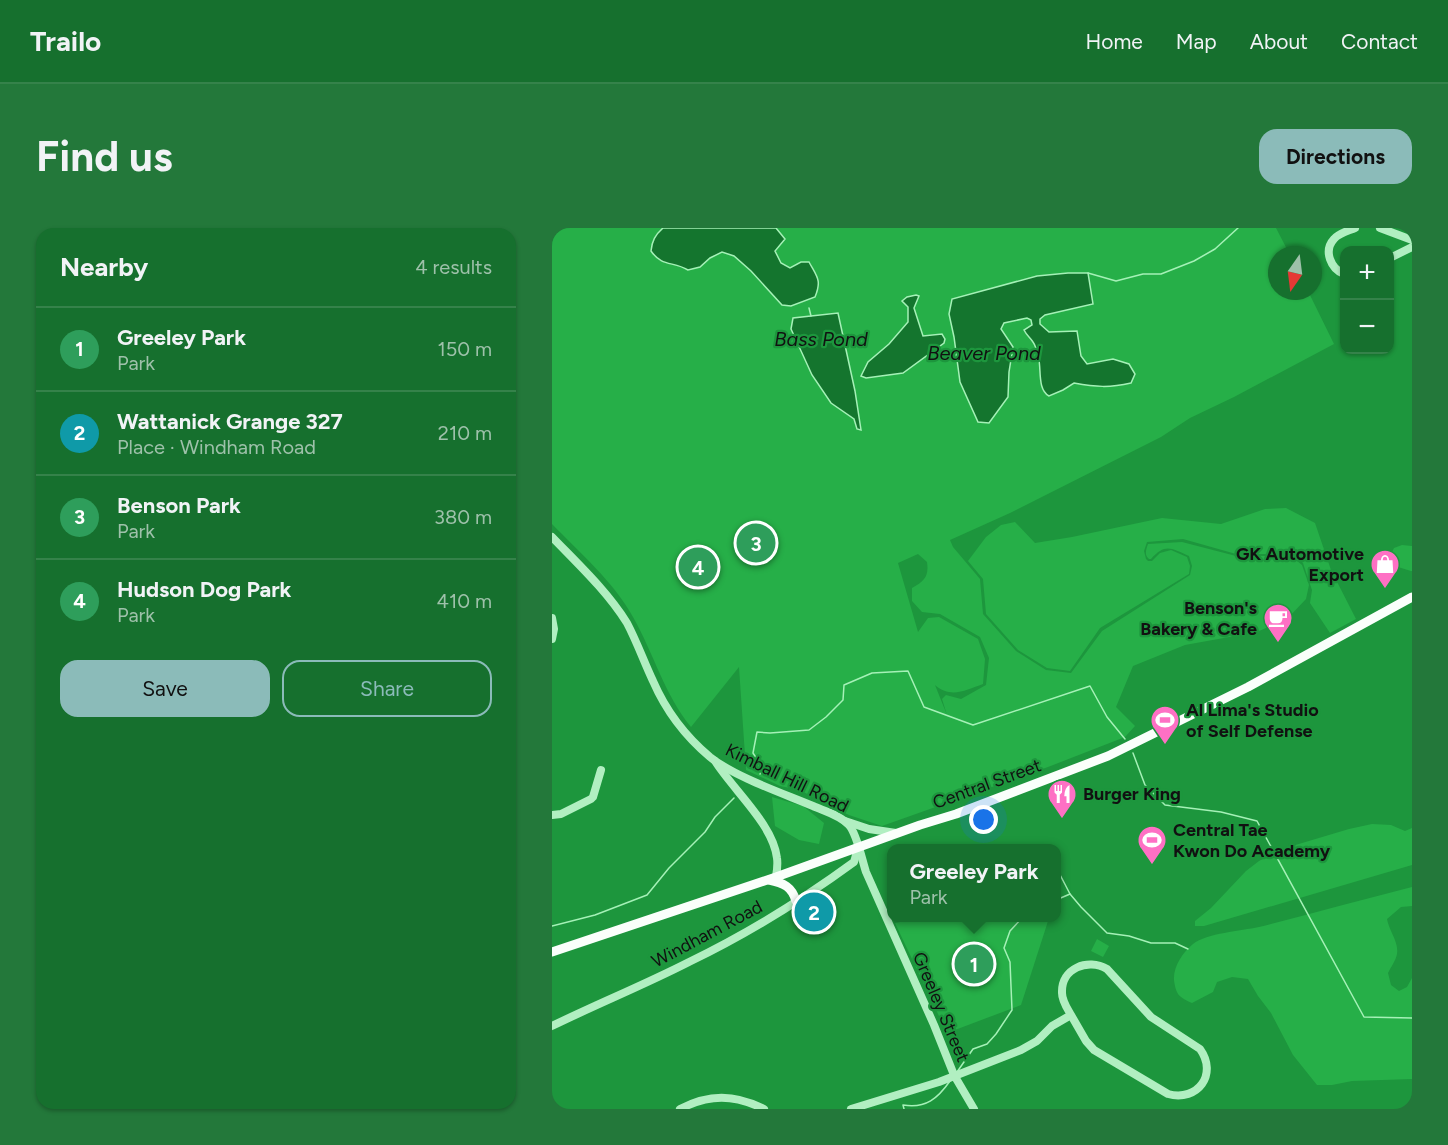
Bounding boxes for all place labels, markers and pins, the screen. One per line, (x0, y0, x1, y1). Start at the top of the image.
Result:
pin: 3 (736, 520, 776, 566)
place label: GK Automotive Export (1236, 543, 1364, 586)
pin: 4 (678, 544, 718, 590)
shop icon: GK Automotive Export (1369, 548, 1401, 590)
place label: Benson's Bakery & Cafe (1140, 597, 1258, 640)
cafe icon: Benson's Bakery & Cafe (1262, 602, 1294, 644)
place label: Al Lima's Studio of Self Defense (1186, 699, 1319, 742)
sports icon: Al Lima's Studio of Self Defense (1149, 704, 1181, 746)
restaurant icon: Burger King (1046, 778, 1078, 820)
place label: Burger King (1083, 783, 1181, 805)
place label: Central Tae Kwon Do Academy (1173, 819, 1331, 862)
sports icon: Central Tae Kwon Do Academy (1136, 824, 1168, 866)
pin: 2 (794, 890, 834, 934)
pin: 1 (954, 942, 994, 986)

